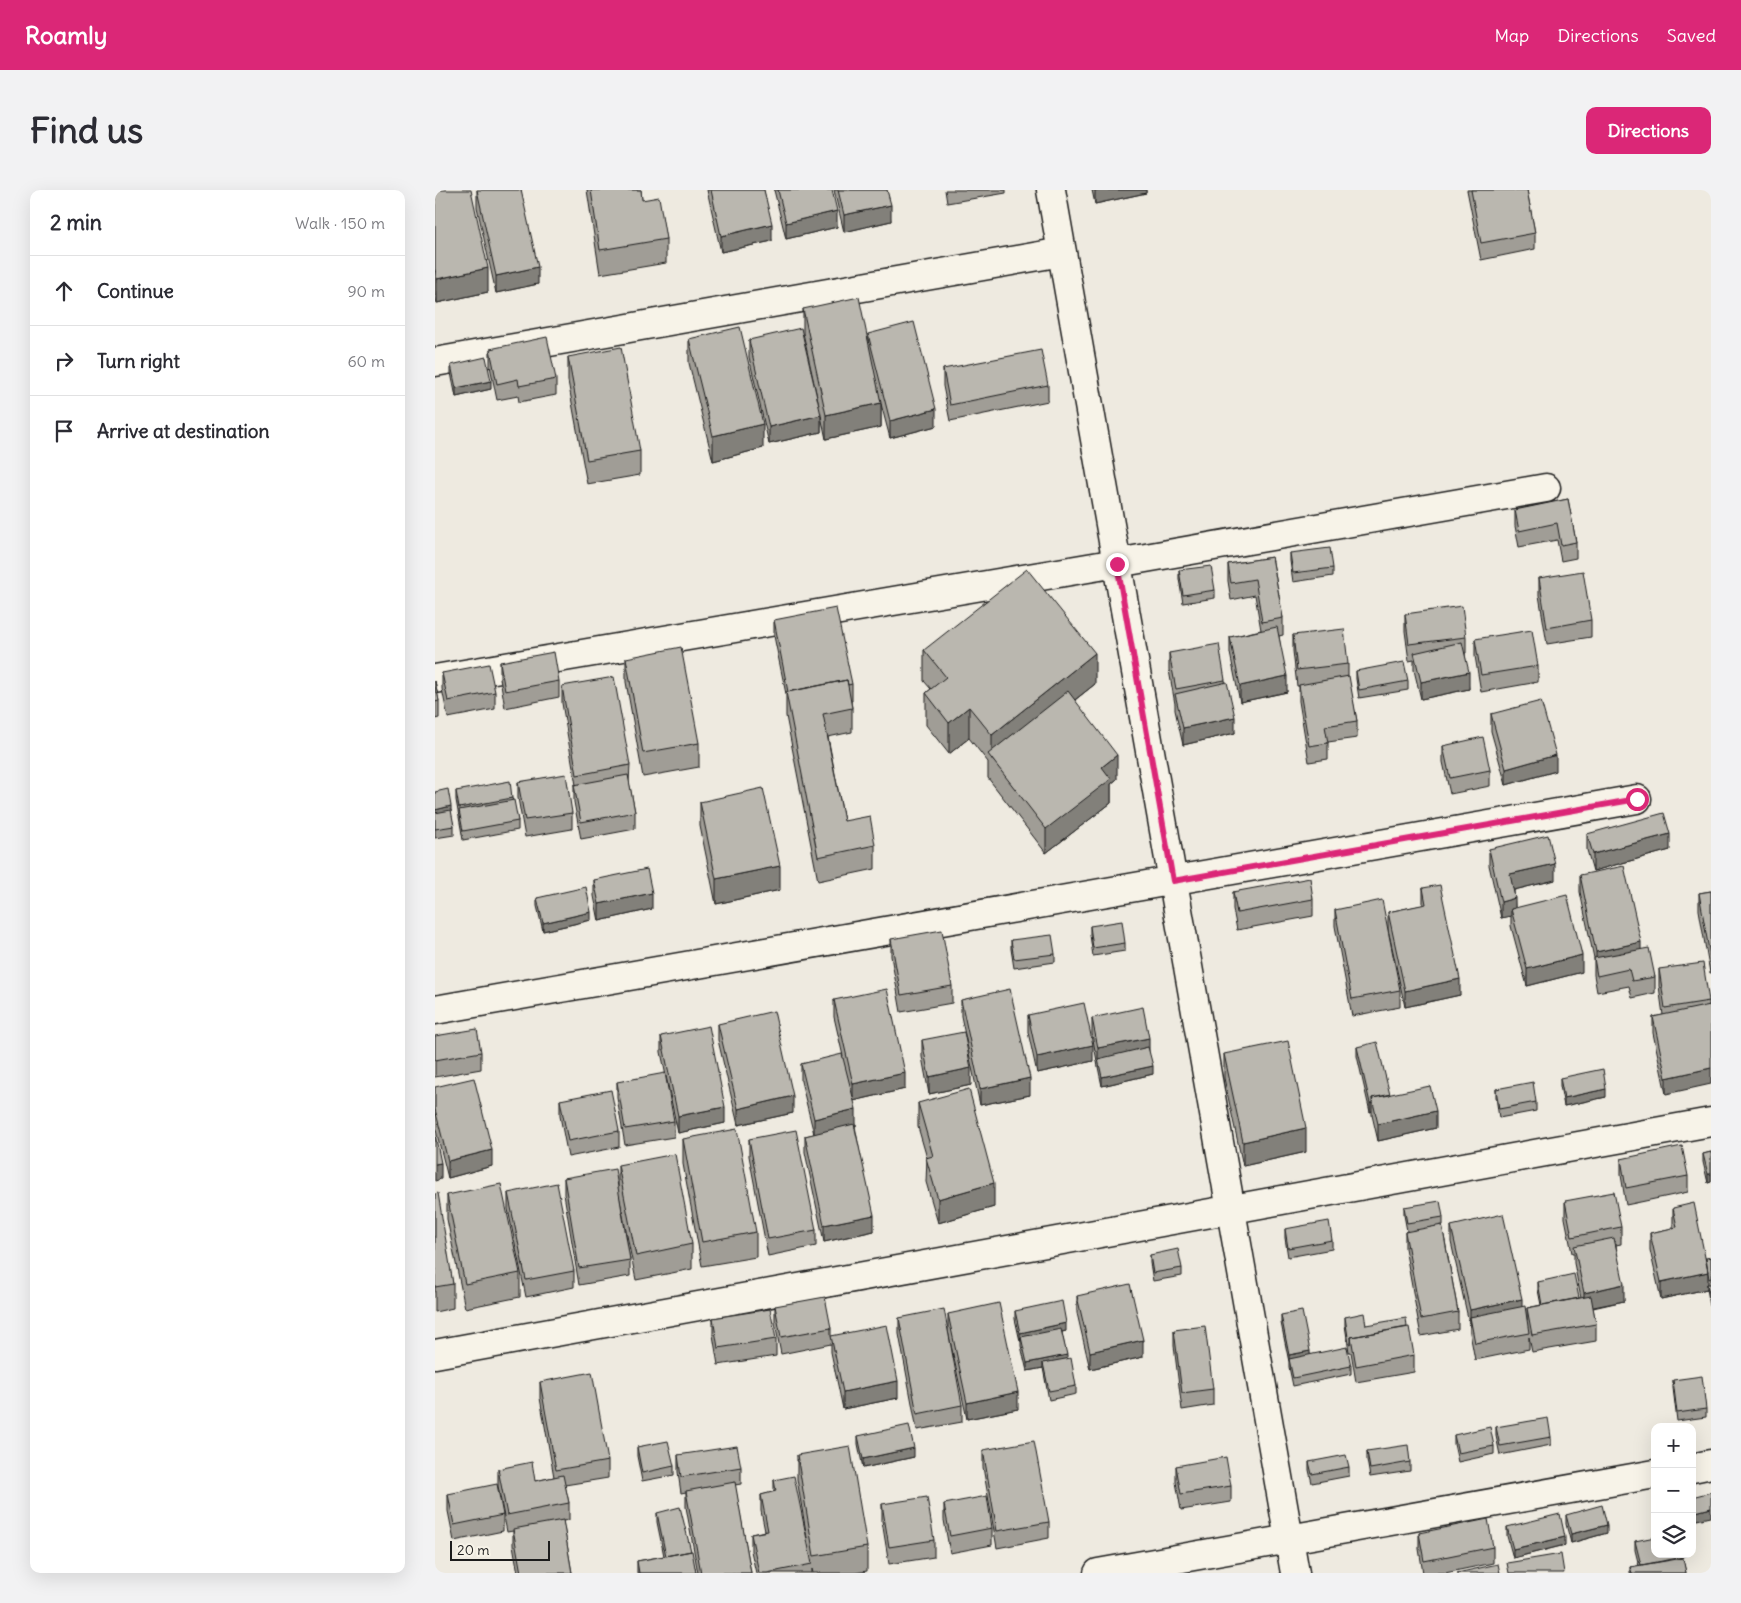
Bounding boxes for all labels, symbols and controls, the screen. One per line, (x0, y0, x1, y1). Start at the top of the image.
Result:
text: Roamly (25, 20, 107, 50)
text: Map (1494, 24, 1529, 47)
text: Directions (1557, 24, 1639, 47)
text: Saved (1667, 24, 1716, 47)
button: Directions (1586, 107, 1711, 154)
text: Find us (30, 108, 143, 152)
text: 2 min (50, 209, 102, 236)
text: Walk · 150 m (295, 213, 385, 233)
icon: ahead (50, 277, 78, 305)
text: Continue (97, 279, 174, 303)
text: 90 m (347, 281, 385, 301)
icon: right (50, 347, 78, 375)
text: Turn right (97, 349, 180, 373)
text: 60 m (347, 351, 385, 371)
icon: arrive (50, 417, 78, 445)
text: Arrive at destination (97, 419, 270, 443)
route end (1106, 553, 1129, 576)
route start (1626, 788, 1649, 811)
map controls (1651, 1423, 1696, 1558)
button: + (1651, 1423, 1696, 1468)
button: − (1651, 1468, 1696, 1513)
button: layers (1651, 1513, 1696, 1558)
scale bar (450, 1538, 550, 1561)
text: 20 m (457, 1541, 490, 1559)

